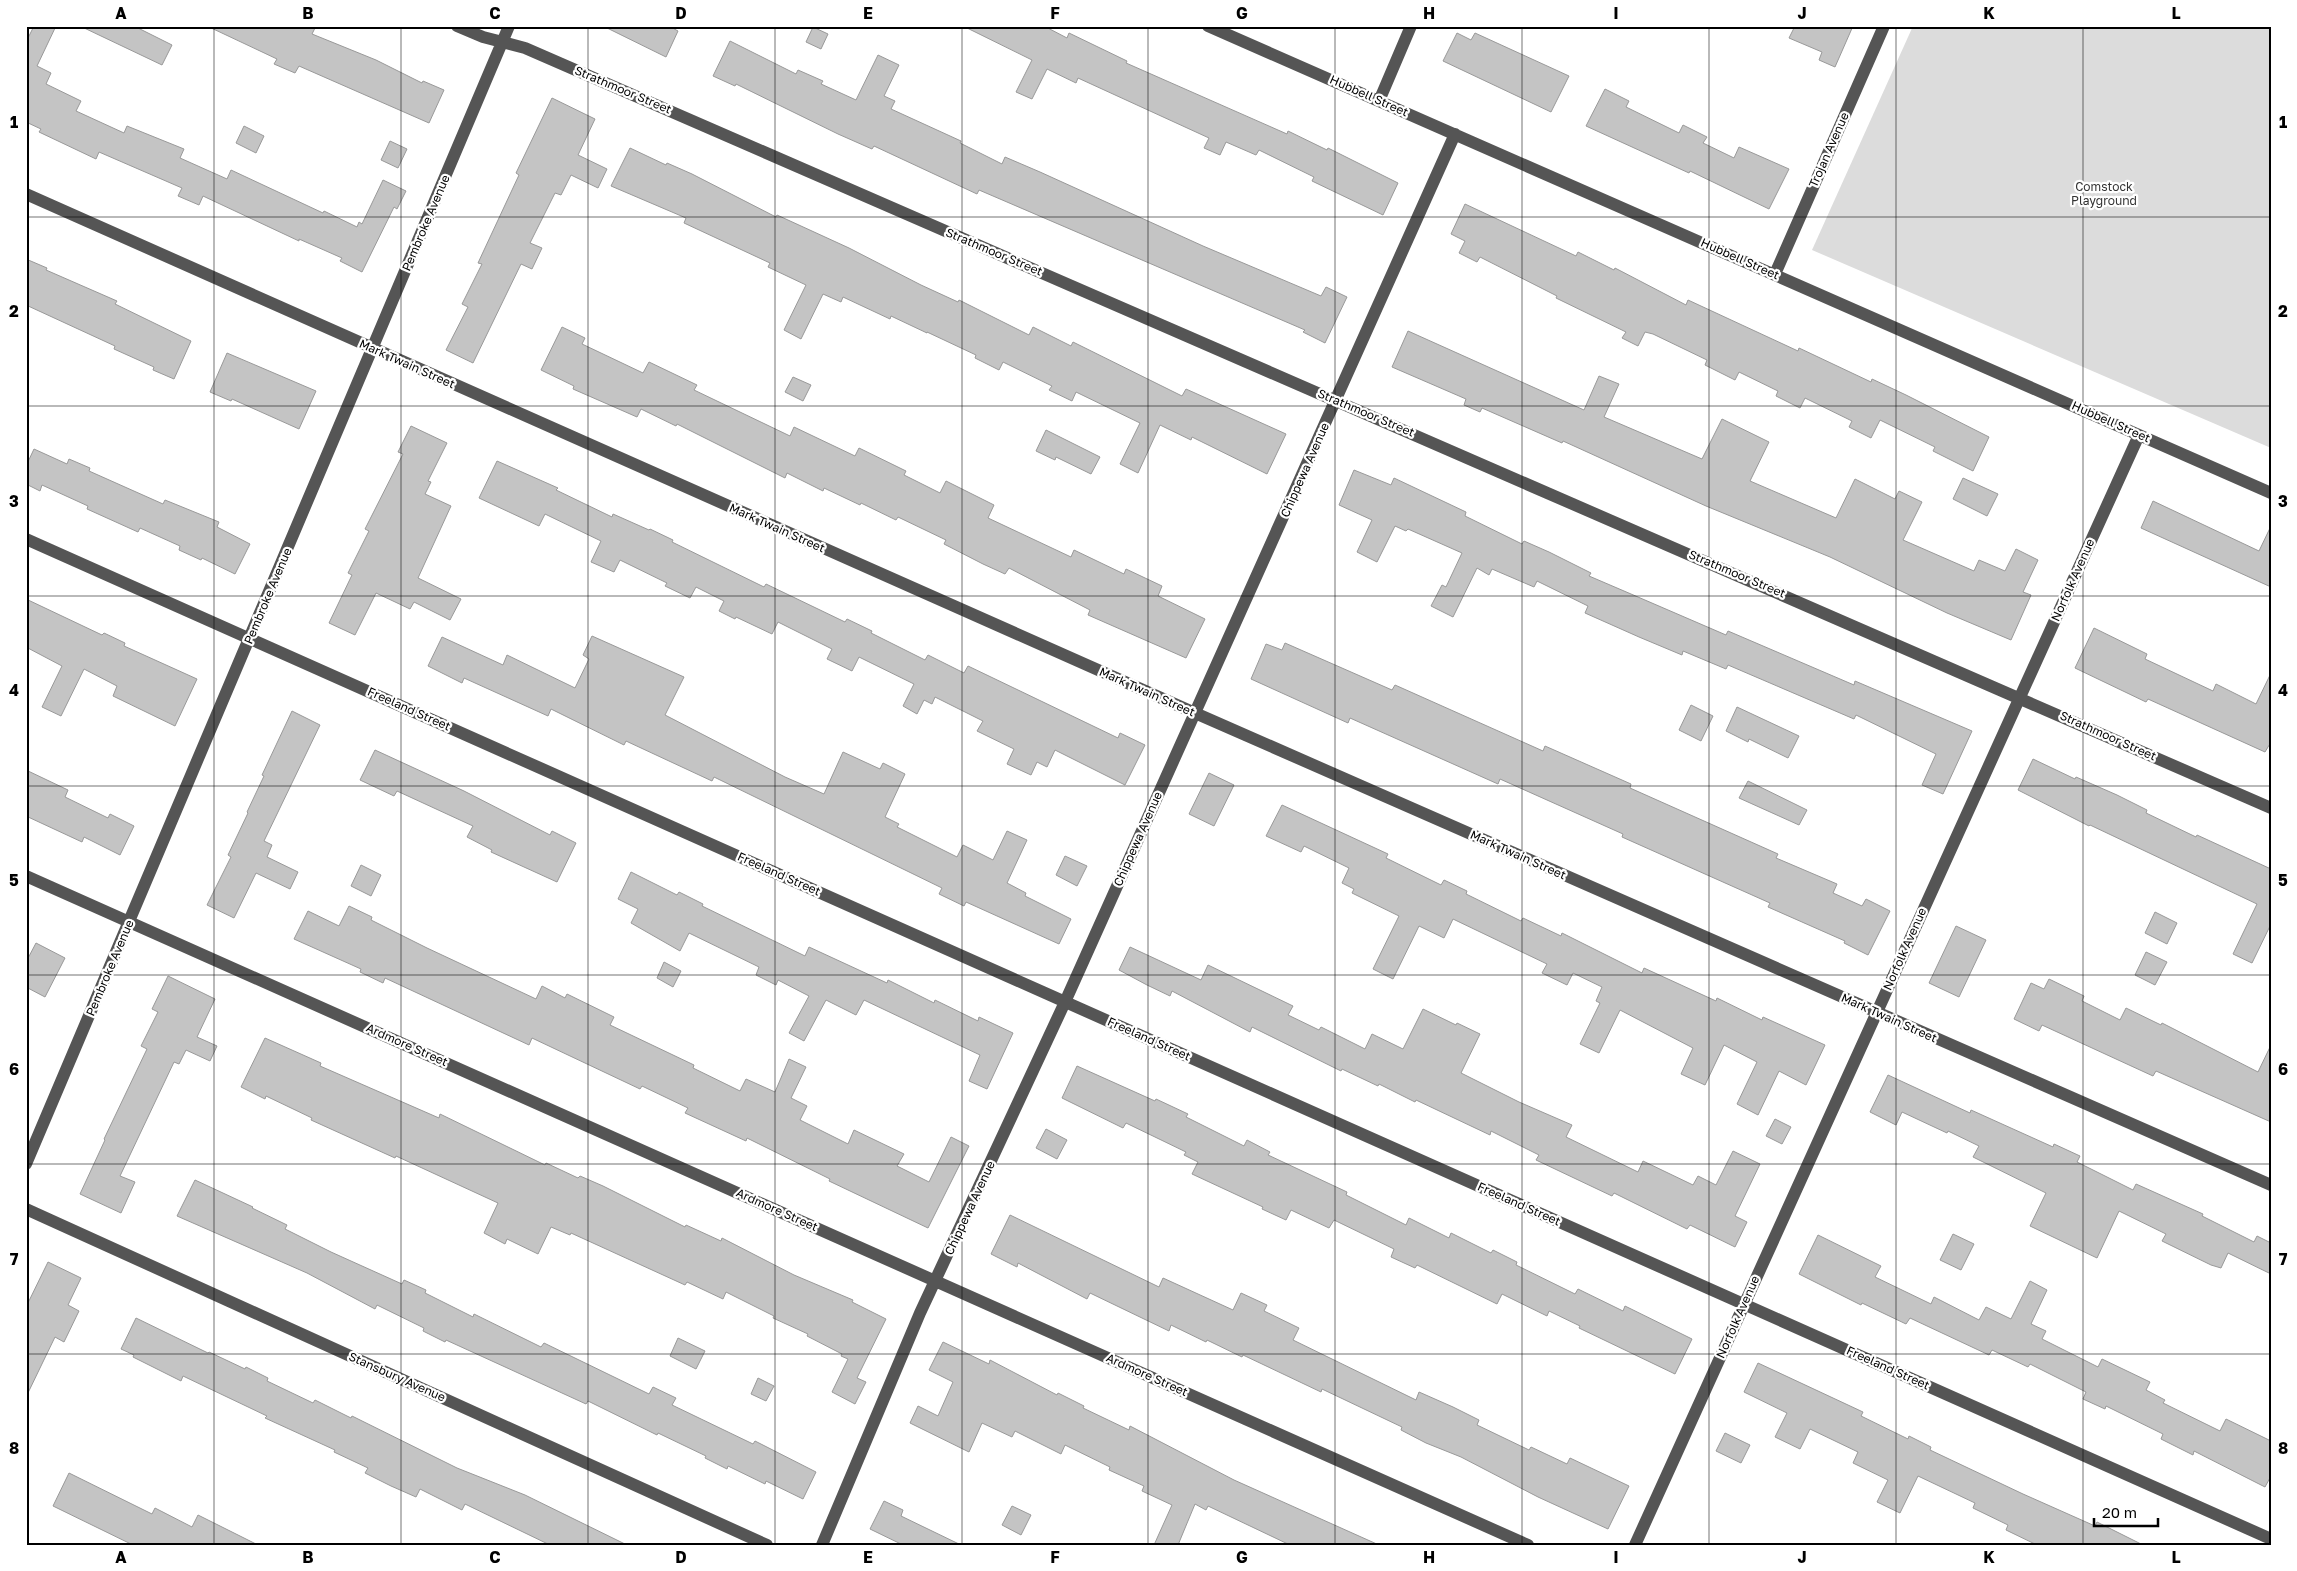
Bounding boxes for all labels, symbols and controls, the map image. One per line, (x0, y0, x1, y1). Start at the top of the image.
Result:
text: A (115, 3, 127, 23)
text: B (302, 3, 314, 23)
text: C (489, 3, 501, 23)
text: D (675, 3, 687, 23)
text: E (863, 3, 873, 23)
text: F (1050, 3, 1060, 23)
text: G (1236, 3, 1248, 23)
text: H (1423, 3, 1435, 23)
text: I (1613, 3, 1619, 23)
text: J (1797, 3, 1807, 23)
text: K (1983, 3, 1995, 23)
text: L (2171, 3, 2181, 23)
street label: Strathmoor Street (572, 62, 674, 117)
street label: Hubbell Street (1328, 72, 1411, 120)
street label: Trojan Avenue (1805, 110, 1852, 190)
text: 1 (10, 112, 18, 132)
text: 1 (2279, 112, 2287, 132)
street label: Pembroke Avenue (398, 172, 453, 273)
park label: Comstock Playground (2071, 179, 2137, 208)
street label: Strathmoor Street (943, 224, 1045, 279)
street label: Hubbell Street (1699, 235, 1782, 283)
text: 2 (9, 301, 19, 321)
text: 2 (2278, 301, 2288, 321)
street label: Mark Twain Street (357, 336, 458, 391)
street label: Strathmoor Street (1315, 385, 1417, 440)
street label: Hubbell Street (2070, 398, 2153, 446)
street label: Chippewa Avenue (1277, 420, 1332, 519)
text: 3 (9, 491, 19, 511)
text: 3 (2278, 491, 2288, 511)
street label: Mark Twain Street (727, 500, 828, 555)
street label: Norfolk Avenue (2048, 536, 2097, 623)
street label: Pembroke Avenue (240, 545, 295, 646)
street label: Strathmoor Street (1686, 546, 1788, 601)
street label: Mark Twain Street (1097, 664, 1198, 719)
text: 4 (9, 680, 19, 700)
text: 4 (2278, 680, 2288, 700)
street label: Freeland Street (365, 683, 453, 734)
street label: Strathmoor Street (2058, 708, 2159, 764)
street label: Chippewa Avenue (1110, 789, 1165, 888)
street label: Mark Twain Street (1468, 827, 1569, 882)
street label: Freeland Street (735, 848, 823, 899)
text: 5 (9, 870, 19, 890)
text: 5 (2278, 870, 2288, 890)
street label: Norfolk Avenue (1880, 905, 1929, 992)
street label: Pembroke Avenue (82, 917, 137, 1018)
street label: Mark Twain Street (1839, 990, 1940, 1045)
street label: Freeland Street (1105, 1013, 1193, 1064)
street label: Ardmore Street (364, 1020, 451, 1069)
text: 6 (9, 1059, 19, 1079)
text: 6 (2278, 1059, 2288, 1079)
street label: Chippewa Avenue (941, 1158, 998, 1257)
street label: Freeland Street (1475, 1178, 1563, 1229)
street label: Ardmore Street (734, 1185, 821, 1234)
text: 7 (10, 1249, 19, 1269)
text: 7 (2279, 1249, 2288, 1269)
street label: Norfolk Avenue (1713, 1273, 1762, 1360)
street label: Freeland Street (1844, 1342, 1932, 1393)
street label: Stansbury Avenue (346, 1348, 448, 1405)
street label: Ardmore Street (1104, 1350, 1191, 1399)
text: 8 (9, 1438, 19, 1458)
text: 8 (2278, 1438, 2288, 1458)
scale bar (2094, 1496, 2158, 1528)
text: 20 m (2102, 1503, 2137, 1521)
text: A (115, 1547, 127, 1567)
text: B (302, 1547, 314, 1567)
text: C (489, 1547, 501, 1567)
text: D (675, 1547, 687, 1567)
text: E (863, 1547, 873, 1567)
text: F (1050, 1547, 1060, 1567)
text: G (1236, 1547, 1248, 1567)
text: H (1423, 1547, 1435, 1567)
text: I (1613, 1547, 1619, 1567)
text: J (1797, 1547, 1807, 1567)
text: K (1983, 1547, 1995, 1567)
text: L (2171, 1547, 2181, 1567)

